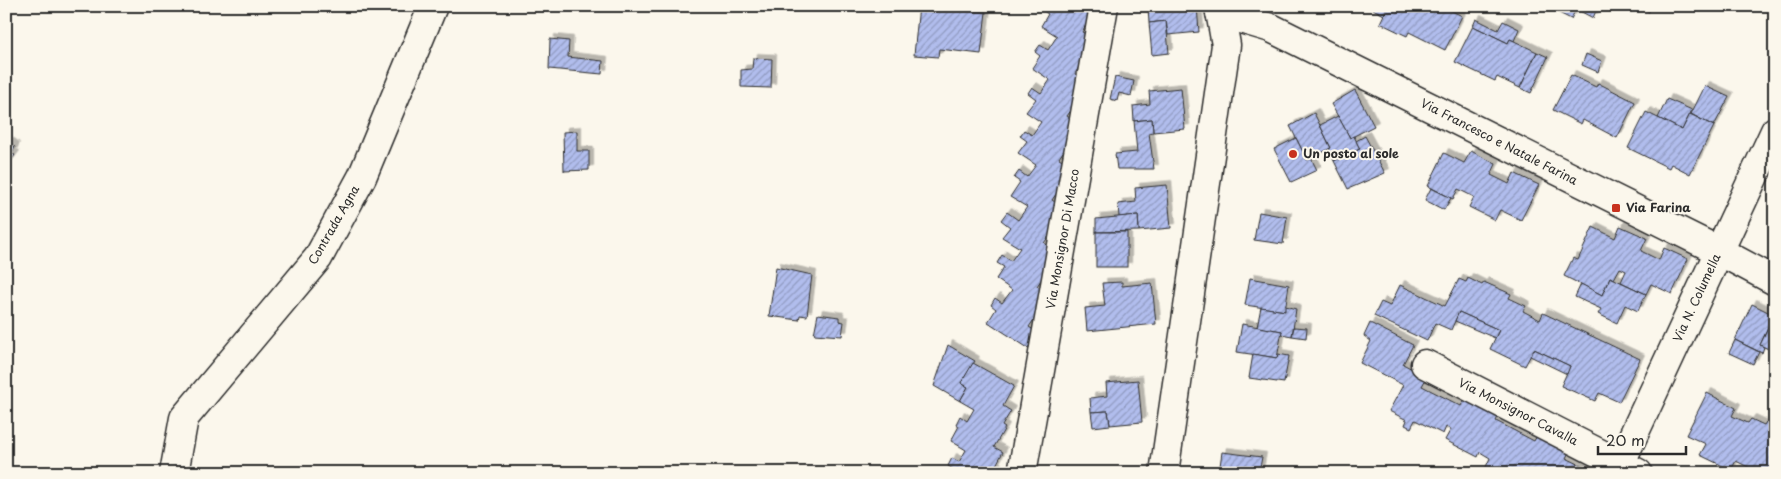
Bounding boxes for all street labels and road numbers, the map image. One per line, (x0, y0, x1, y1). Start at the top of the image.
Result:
street label: Via Francesco e Natale Farina (1418, 94, 1582, 189)
street label: Via Monsignor Di Macco (1041, 167, 1083, 310)
street label: Contrada Agna (303, 181, 363, 268)
street label: Via N. Columella (1668, 250, 1725, 345)
street label: Via Monsignor Cavalla (1455, 373, 1582, 449)

